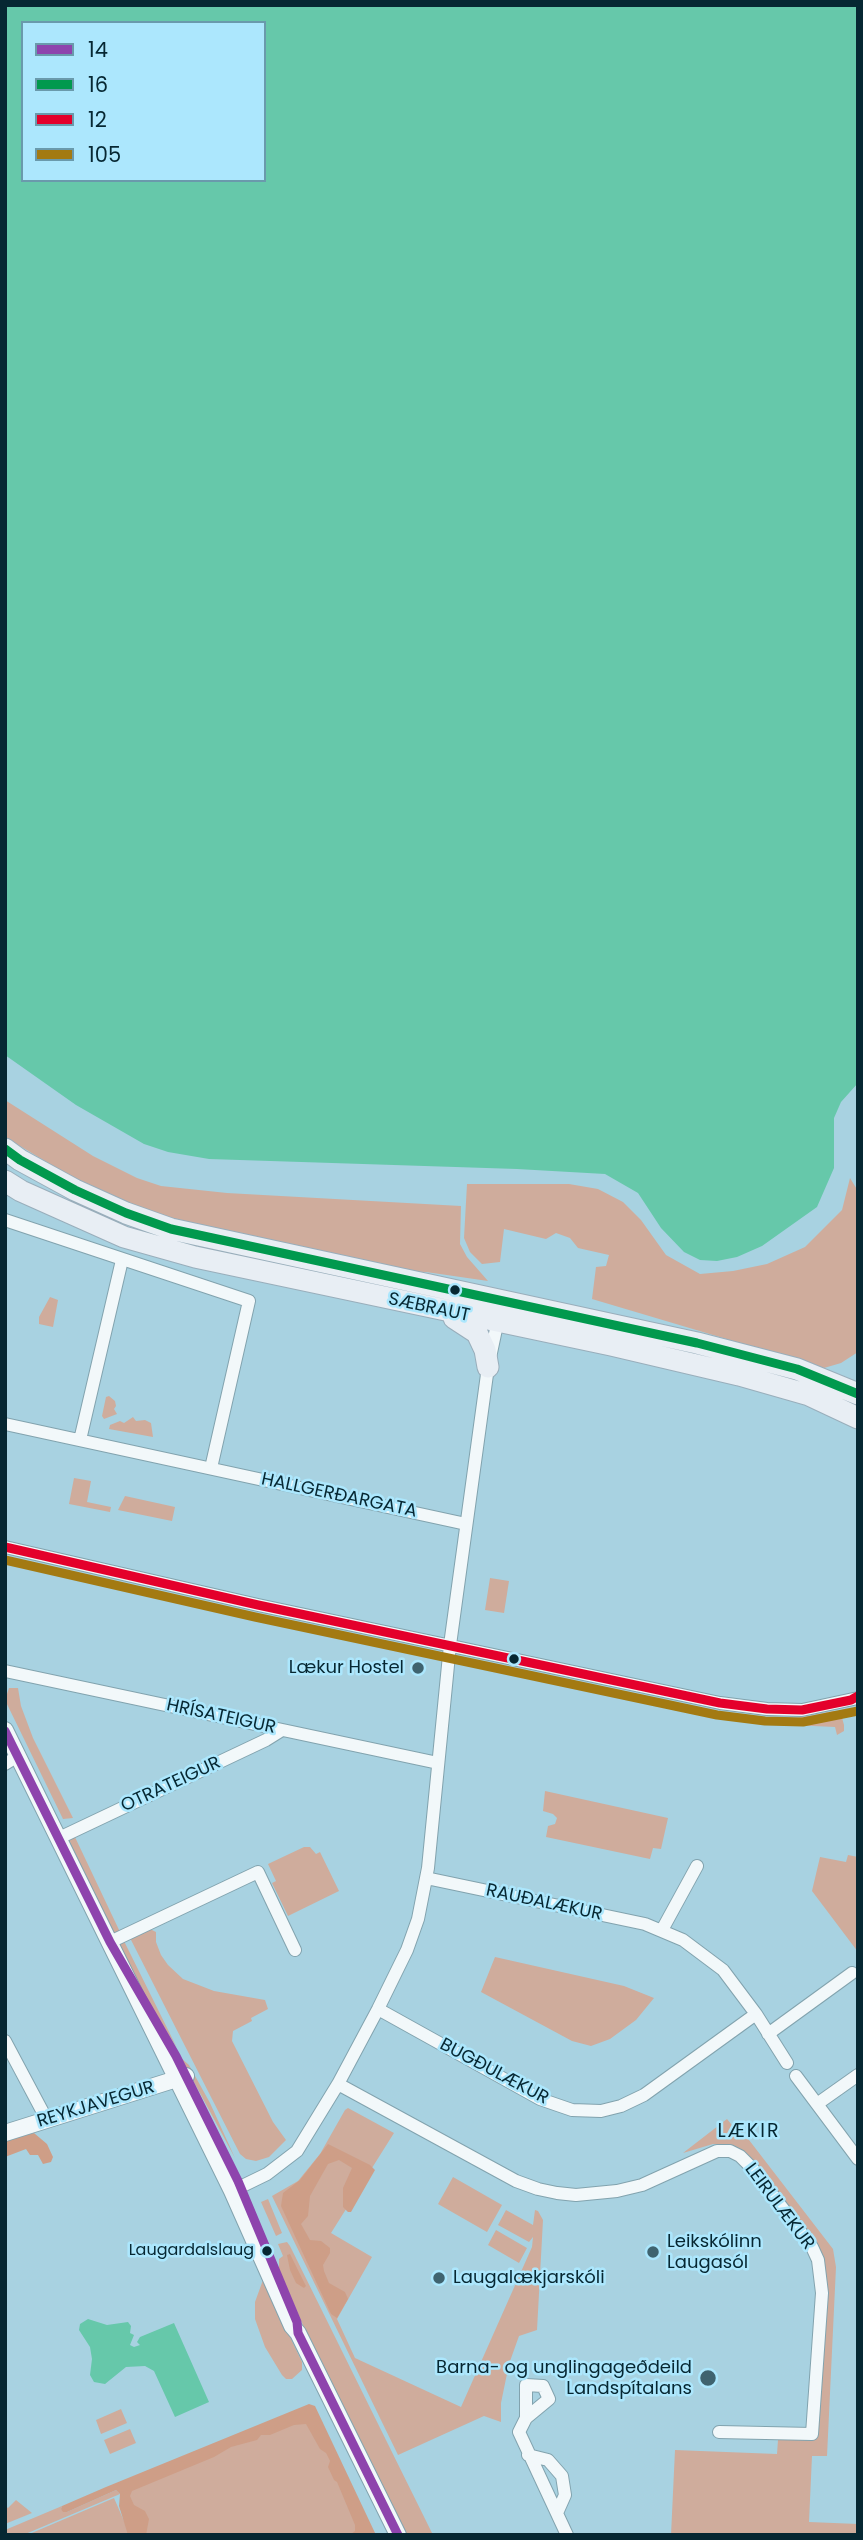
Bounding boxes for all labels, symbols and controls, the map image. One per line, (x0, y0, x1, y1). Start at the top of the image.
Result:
legend (21, 21, 266, 182)
text: 14 (88, 35, 108, 64)
text: 16 (88, 70, 108, 99)
text: 12 (88, 105, 107, 134)
text: 105 (88, 140, 121, 169)
unlabelled marker (448, 1283, 462, 1297)
street label: SÆBRAUT (386, 1289, 472, 1327)
street label: HALLGERÐARGATA (259, 1469, 419, 1523)
unlabelled marker (507, 1652, 521, 1666)
place label: Lækur Hostel (289, 1657, 404, 1679)
marker: Lækur Hostel (410, 1660, 426, 1676)
street label: HRÍSATEIGUR (164, 1695, 278, 1739)
street label: OTRATEIGUR (118, 1753, 224, 1817)
street label: RAUÐALÆKUR (484, 1880, 604, 1926)
street label: BUGÐULÆKUR (436, 2034, 552, 2110)
street label: REYKJAVEGUR (35, 2077, 157, 2133)
district label: LÆKIR (718, 2121, 780, 2143)
street label: LEIRULÆKUR (740, 2160, 818, 2254)
place label: Leikskólinn Laugasól (667, 2231, 762, 2274)
place label: Laugardalslaug (129, 2241, 254, 2261)
marker: Laugardalslaug (260, 2244, 274, 2258)
marker: Leikskólinn Laugasól (645, 2244, 661, 2260)
place label: Laugalækjarskóli (453, 2267, 605, 2289)
marker: Laugalækjarskóli (431, 2270, 447, 2286)
place label: Barna- og unglingageðdeild Landspítalans (436, 2357, 692, 2400)
marker: Barna- og unglingageðdeild Landspítalans (698, 2368, 718, 2388)

